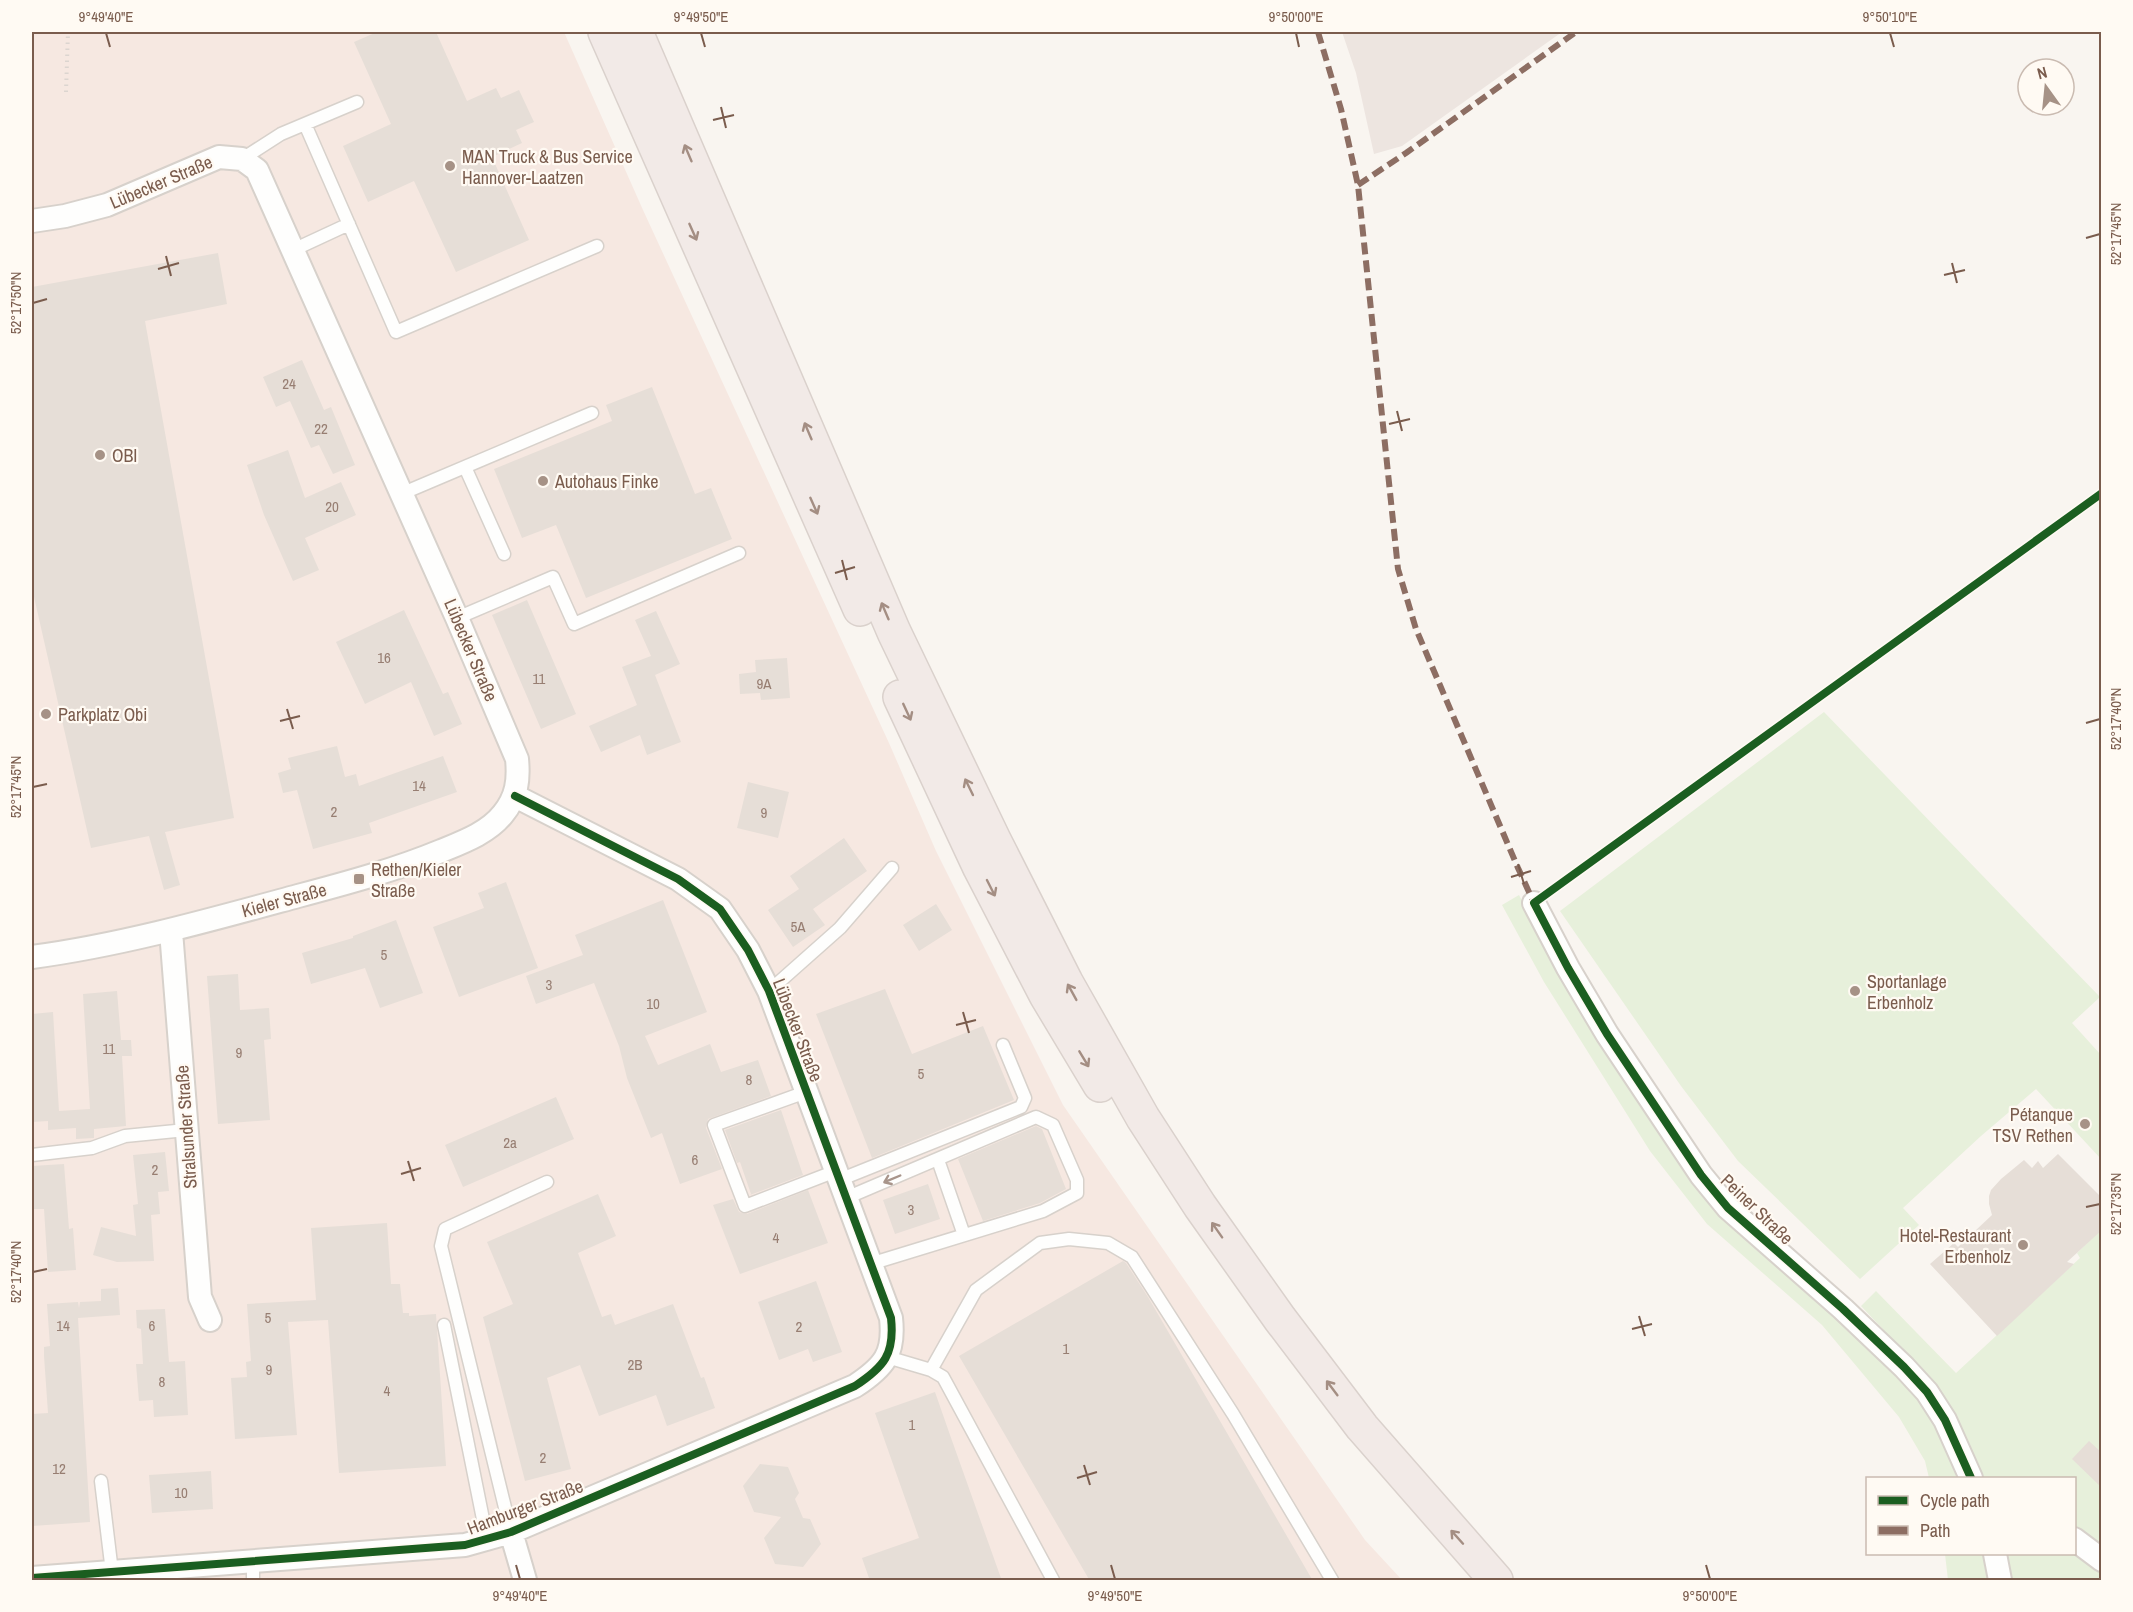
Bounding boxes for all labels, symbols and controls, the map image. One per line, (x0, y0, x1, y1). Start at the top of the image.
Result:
text: 9°49'40"E (78, 6, 134, 27)
text: 9°49'50"E (673, 6, 729, 27)
text: 9°50'00"E (1268, 6, 1324, 27)
text: 9°50'10"E (1862, 6, 1918, 27)
north arrow (2016, 57, 2076, 117)
text: N (2035, 61, 2050, 84)
place label: MAN Truck & Bus Service Hannover-Laatzen (462, 144, 633, 190)
one-way arrow (682, 145, 694, 163)
street label: Lübecker Straße (106, 149, 216, 215)
marker: MAN Truck & Bus Service Hannover-Laatzen (443, 159, 457, 173)
text: 52°17'45"N (2105, 203, 2126, 265)
one-way arrow (688, 222, 700, 240)
text: 52°17'50"N (5, 272, 26, 334)
house number: 24 (282, 373, 296, 394)
house number: 22 (314, 418, 328, 439)
one-way arrow (802, 423, 813, 441)
place label: OBI (112, 443, 137, 468)
marker: OBI (93, 448, 107, 462)
place label: Autohaus Finke (554, 469, 658, 494)
marker: Autohaus Finke (536, 474, 550, 488)
house number: 20 (325, 496, 339, 517)
one-way arrow (810, 497, 821, 515)
street label: Lübecker Straße (438, 595, 504, 705)
one-way arrow (879, 602, 890, 620)
house number: 16 (377, 647, 391, 668)
house number: 11 (533, 668, 546, 689)
house number: 9A (756, 673, 772, 694)
text: 52°17'40"N (2105, 688, 2126, 750)
place label: Parkplatz Obi (58, 702, 147, 727)
one-way arrow (903, 703, 914, 721)
marker: Parkplatz Obi (39, 707, 53, 721)
text: 52°17'45"N (5, 756, 26, 818)
house number: 14 (412, 775, 426, 796)
one-way arrow (962, 778, 974, 796)
house number: 2 (331, 801, 338, 822)
house number: 9 (761, 802, 768, 823)
place label: Rethen/Kieler Straße (371, 857, 461, 903)
marker: Rethen/Kieler Straße (352, 872, 366, 886)
street label: Kieler Straße (239, 877, 329, 923)
one-way arrow (985, 879, 997, 897)
house number: 5A (790, 916, 806, 937)
house number: 5 (381, 944, 388, 965)
place label: Sportanlage Erbenholz (1867, 969, 1947, 1015)
house number: 3 (546, 974, 553, 995)
street label: Lübecker Straße (767, 975, 829, 1085)
one-way arrow (1066, 984, 1078, 1001)
marker: Sportanlage Erbenholz (1848, 984, 1862, 998)
house number: 10 (646, 993, 660, 1014)
house number: 11 (103, 1038, 116, 1059)
house number: 9 (236, 1042, 243, 1063)
one-way arrow (1079, 1050, 1091, 1067)
house number: 5 (918, 1063, 925, 1084)
street label: Stralsunder Straße (169, 1064, 203, 1190)
house number: 8 (746, 1069, 753, 1090)
place label: Pétanque TSV Rethen (1993, 1102, 2073, 1148)
marker: Pétanque TSV Rethen (2078, 1117, 2092, 1131)
house number: 2a (503, 1132, 517, 1153)
house number: 6 (692, 1149, 699, 1170)
house number: 2 (152, 1159, 159, 1180)
street label: Peiner Straße (1715, 1168, 1799, 1250)
text: 52°17'35"N (2105, 1173, 2126, 1235)
one-way arrow (883, 1174, 902, 1185)
house number: 3 (908, 1199, 915, 1220)
one-way arrow (1211, 1223, 1223, 1239)
place label: Hotel-Restaurant Erbenholz (1899, 1223, 2011, 1269)
house number: 4 (773, 1227, 780, 1248)
marker: Hotel-Restaurant Erbenholz (2016, 1238, 2030, 1252)
text: 52°17'40"N (5, 1241, 26, 1303)
house number: 5 (265, 1307, 272, 1328)
house number: 14 (56, 1315, 70, 1336)
house number: 6 (149, 1315, 156, 1336)
house number: 2 (796, 1316, 803, 1337)
house number: 1 (1063, 1338, 1070, 1359)
house number: 2B (627, 1354, 643, 1375)
house number: 9 (266, 1359, 273, 1380)
house number: 8 (159, 1371, 166, 1392)
house number: 4 (384, 1380, 391, 1401)
one-way arrow (1325, 1380, 1338, 1396)
house number: 1 (909, 1414, 916, 1435)
house number: 2 (540, 1447, 547, 1468)
house number: 12 (52, 1458, 66, 1479)
street label: Hamburger Straße (463, 1473, 587, 1541)
legend (1866, 1477, 2076, 1555)
house number: 10 (174, 1482, 188, 1503)
text: Cycle path (1920, 1488, 1990, 1513)
text: Path (1920, 1518, 1950, 1543)
one-way arrow (1450, 1530, 1464, 1545)
text: 9°49'40"E (492, 1585, 548, 1606)
text: 9°49'50"E (1087, 1585, 1143, 1606)
text: 9°50'00"E (1682, 1585, 1738, 1606)

